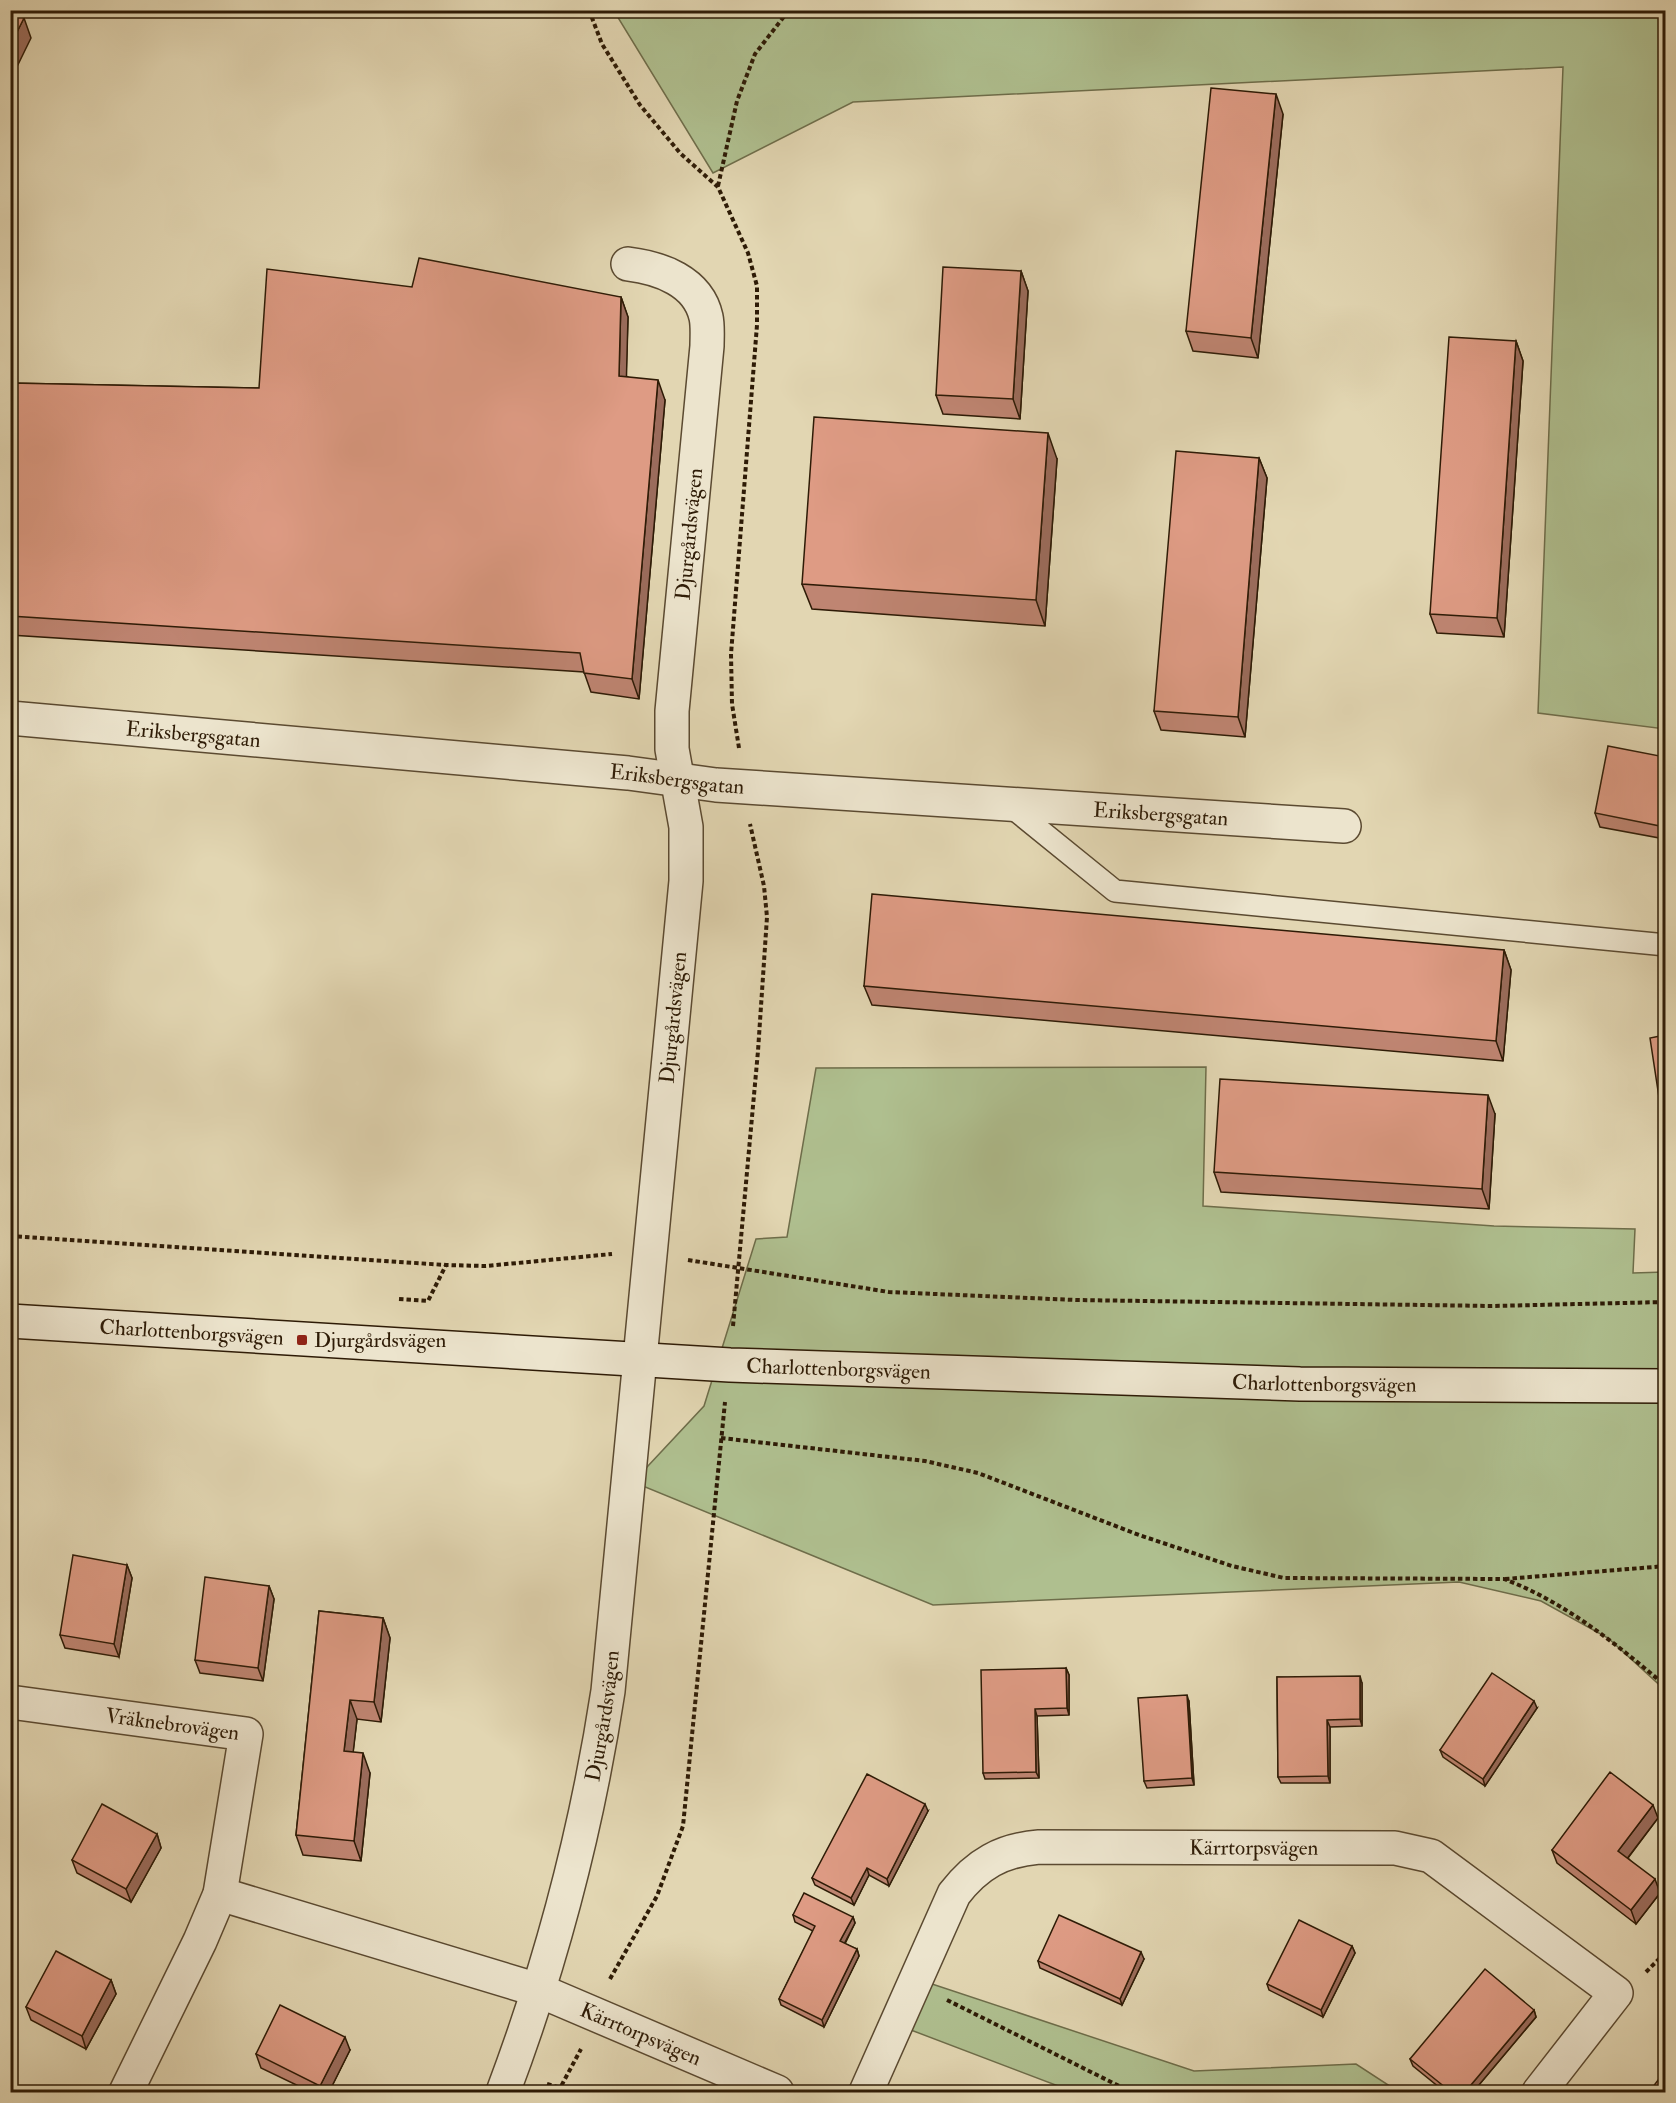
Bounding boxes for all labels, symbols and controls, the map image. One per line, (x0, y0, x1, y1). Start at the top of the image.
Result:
street label: Djurgårdsvägen (669, 467, 709, 601)
street label: Eriksbergsgatan (125, 715, 262, 754)
street label: Eriksbergsgatan (609, 758, 745, 800)
street label: Eriksbergsgatan (1092, 796, 1229, 832)
street label: Djurgårdsvägen (653, 950, 693, 1085)
street label: Charlottenborgsvägen (99, 1313, 285, 1351)
place label: Djurgårdsvägen (314, 1327, 446, 1354)
marker: Djurgårdsvägen (295, 1333, 309, 1347)
street label: Charlottenborgsvägen (746, 1352, 931, 1385)
street label: Charlottenborgsvägen (1232, 1368, 1417, 1398)
street label: Djurgårdsvägen (579, 1649, 625, 1784)
street label: Vräknebrovägen (104, 1702, 241, 1746)
street label: Kärrtorpsvägen (1189, 1834, 1319, 1861)
street label: Kärrtorpsvägen (576, 1996, 706, 2072)

